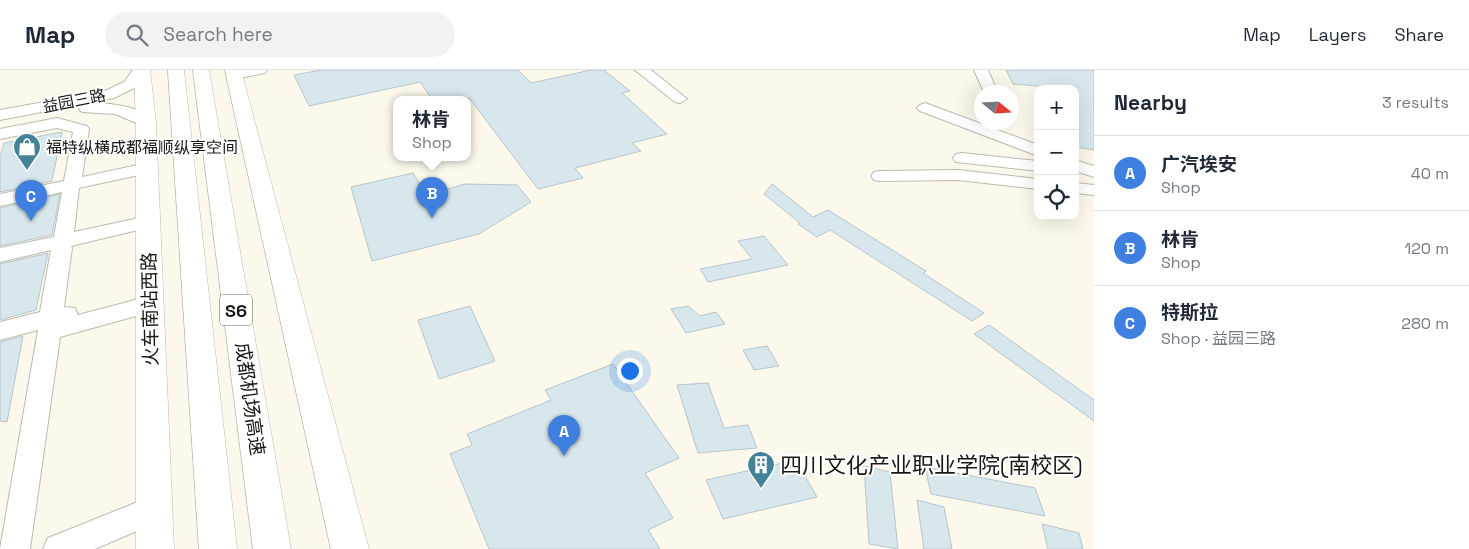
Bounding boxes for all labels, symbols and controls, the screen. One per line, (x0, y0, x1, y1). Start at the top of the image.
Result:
search box (105, 12, 455, 57)
text: Map (25, 19, 75, 50)
icon: search (123, 21, 151, 49)
text: Search here (163, 22, 273, 47)
text: Map (1243, 23, 1281, 46)
text: Layers (1309, 23, 1366, 46)
text: Share (1394, 23, 1444, 46)
street label: 益园三路 (41, 85, 107, 117)
north arrow (974, 85, 1019, 130)
map controls (1034, 85, 1079, 220)
button: + (1034, 85, 1079, 130)
text: Nearby (1114, 89, 1187, 116)
text: 3 results (1382, 92, 1449, 113)
popup (393, 96, 471, 161)
text: 林肯 (412, 107, 450, 132)
button: − (1034, 130, 1079, 175)
shop icon: 福特纵横成都福顺纵享空间 (12, 132, 42, 171)
text: Shop (412, 132, 452, 153)
place label: 福特纵横成都福顺纵享空间 (46, 137, 238, 158)
text: 广汽埃安 (1161, 152, 1237, 177)
text: A (1125, 163, 1135, 184)
text: 40 m (1411, 163, 1449, 184)
button: locate (1034, 175, 1079, 220)
pin: B (416, 177, 448, 218)
text: Shop (1161, 177, 1201, 198)
pin: C (15, 180, 47, 221)
text: 林肯 (1161, 227, 1199, 252)
text: B (1125, 238, 1135, 259)
text: 120 m (1405, 238, 1449, 259)
street label: 火车南站西路 (137, 252, 163, 366)
text: Shop (1161, 252, 1201, 273)
road number: S6 (220, 294, 252, 326)
text: 特斯拉 (1161, 300, 1218, 325)
text: C (1125, 313, 1135, 334)
text: 280 m (1401, 313, 1449, 334)
text: Shop · 益园三路 (1161, 328, 1276, 349)
street label: 成都机场高速 (230, 341, 270, 457)
your location (617, 358, 643, 384)
pin: A (548, 415, 580, 456)
building icon: 四川文化产业职业学院(南校区) (746, 450, 776, 489)
place label: 四川文化产业职业学院(南校区) (780, 451, 1083, 479)

